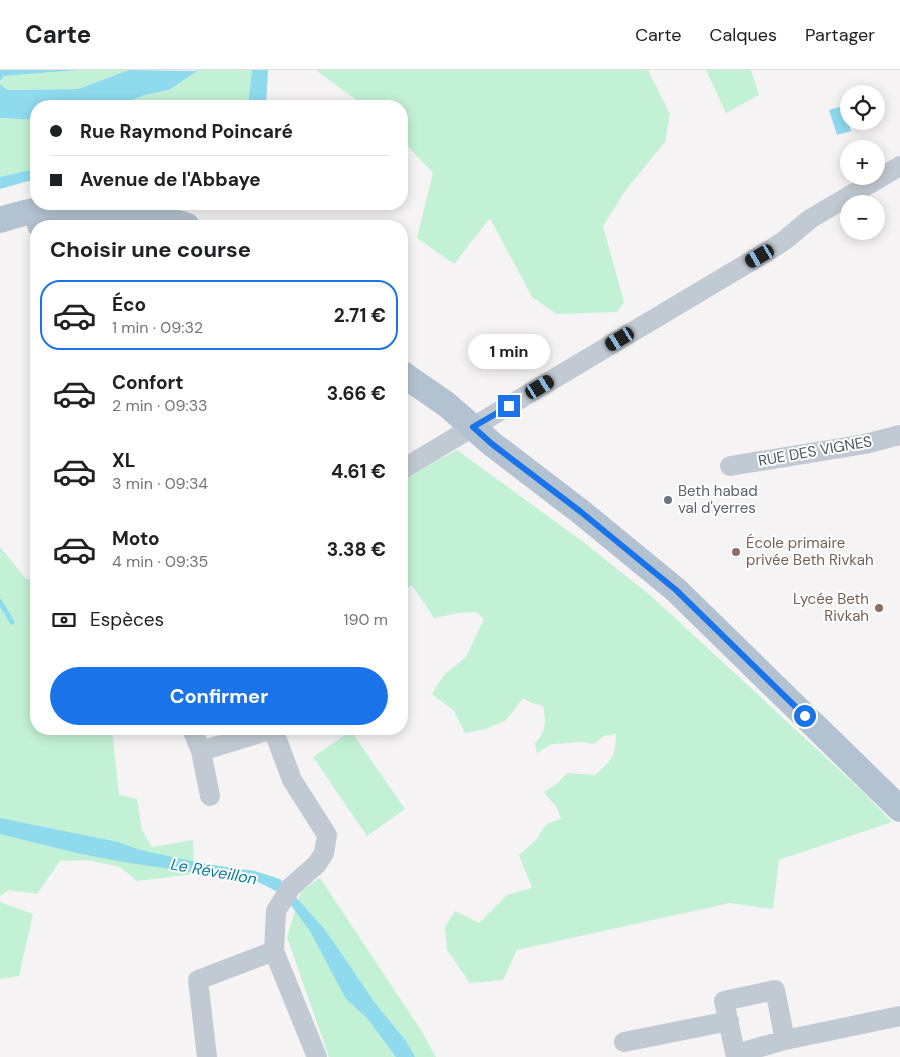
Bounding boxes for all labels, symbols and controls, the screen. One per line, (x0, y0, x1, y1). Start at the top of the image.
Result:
text: Carte (25, 19, 91, 50)
text: Carte (635, 23, 682, 47)
text: Calques (710, 23, 777, 47)
text: Partager (805, 23, 875, 47)
map controls (840, 85, 885, 240)
button: locate (840, 85, 885, 130)
text: Rue Raymond Poincaré (80, 119, 293, 144)
button: + (840, 140, 885, 185)
text: Avenue de l'Abbaye (80, 167, 261, 192)
button: − (840, 195, 885, 240)
text: Choisir une course (50, 235, 251, 264)
car (743, 242, 776, 270)
text: Éco (112, 292, 146, 317)
icon: car (52, 293, 97, 338)
text: 2.71 € (334, 303, 386, 328)
text: 1 min · 09:32 (112, 317, 203, 338)
car (603, 325, 636, 353)
callout: 1 min (468, 334, 550, 368)
text: 1 min (490, 341, 528, 362)
text: Confort (112, 370, 184, 395)
icon: car (52, 371, 97, 416)
car (523, 373, 556, 401)
text: 3.66 € (327, 381, 386, 406)
text: 2 min · 09:33 (112, 395, 208, 416)
route end (498, 395, 520, 417)
street label: RUE DES VIGNES (757, 431, 874, 471)
text: XL (112, 448, 135, 473)
icon: car (52, 449, 97, 494)
text: 4.61 € (331, 459, 386, 484)
text: 3 min · 09:34 (112, 473, 208, 494)
place label: Beth habad val d'yerres (678, 481, 758, 518)
marker: Beth habad val d'yerres (662, 494, 674, 506)
text: Moto (112, 526, 160, 551)
icon: car (52, 527, 97, 572)
place label: École primaire privée Beth Rivkah (746, 533, 874, 570)
text: 3.38 € (327, 537, 386, 562)
marker: École primaire privée Beth Rivkah (730, 546, 742, 558)
text: 4 min · 09:35 (112, 551, 208, 572)
place label: Lycée Beth Rivkah (793, 589, 869, 626)
marker: Lycée Beth Rivkah (873, 602, 885, 614)
icon: cash (50, 606, 78, 634)
text: Espèces (90, 607, 164, 632)
text: 190 m (344, 609, 388, 630)
button: Confirmer (50, 667, 388, 725)
route start (794, 705, 816, 727)
water label: Le Réveillon (169, 854, 259, 889)

